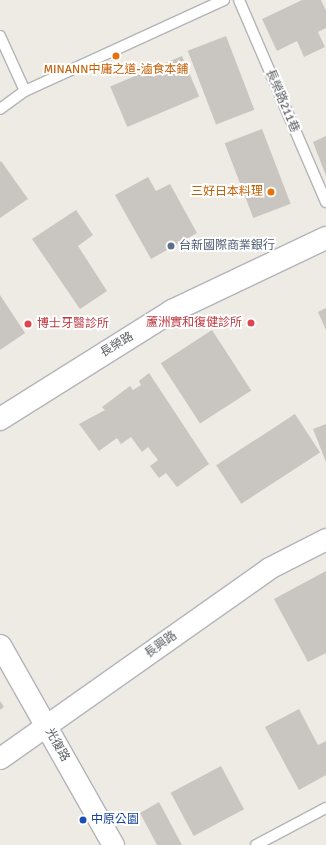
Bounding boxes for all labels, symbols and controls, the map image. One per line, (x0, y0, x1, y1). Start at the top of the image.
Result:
marker: MINANN中庸之道-滷食本鋪 (111, 51, 121, 61)
place label: MINANN中庸之道-滷食本鋪 (43, 63, 189, 77)
street label: 長榮路211巷 (262, 67, 302, 135)
place label: 三好日本料理 (191, 185, 263, 199)
marker: 三好日本料理 (266, 187, 276, 197)
place label: 台新國際商業銀行 (179, 239, 275, 253)
marker: 台新國際商業銀行 (166, 241, 176, 251)
place label: 蘆洲實和復健診所 (146, 316, 242, 330)
place label: 博士牙醫診所 (37, 317, 109, 331)
marker: 蘆洲實和復健診所 (245, 317, 257, 329)
marker: 博士牙醫診所 (22, 318, 34, 330)
street label: 長榮路 (98, 330, 136, 360)
street label: 長興路 (142, 629, 180, 661)
street label: 光復路 (42, 726, 72, 764)
place label: 中原公園 (91, 813, 139, 827)
marker: 中原公園 (78, 815, 88, 825)

